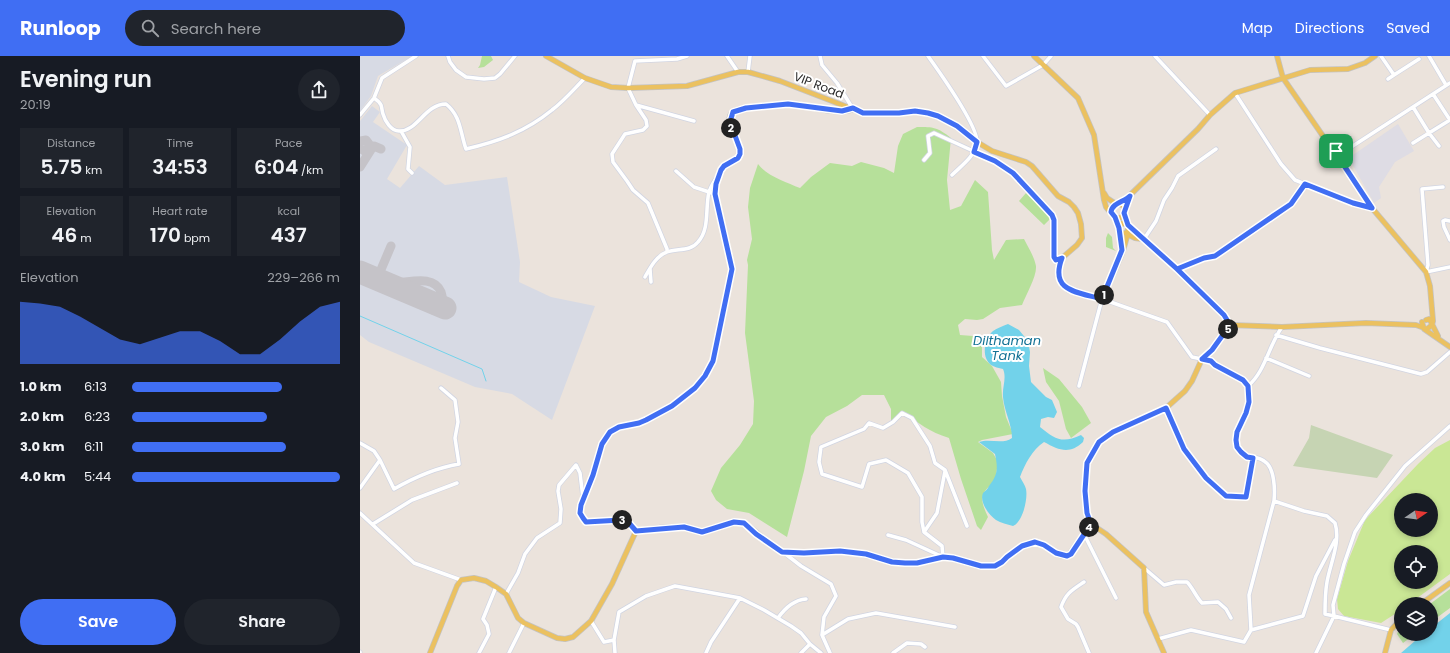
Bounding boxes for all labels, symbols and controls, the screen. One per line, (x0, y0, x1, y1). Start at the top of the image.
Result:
search box (125, 10, 405, 46)
text: Runloop (20, 15, 101, 42)
icon: search (139, 17, 161, 39)
text: Search here (171, 18, 261, 39)
text: Map (1242, 18, 1273, 38)
text: Directions (1295, 18, 1364, 38)
text: Saved (1386, 18, 1430, 38)
text: Evening run (20, 64, 152, 95)
street label: VIP Road (791, 68, 847, 102)
button: share (298, 69, 340, 111)
text: 20:19 (20, 95, 51, 114)
pin: 2 (721, 118, 741, 138)
text: 2 (728, 120, 734, 136)
pin (1319, 134, 1353, 168)
text: Distance (47, 135, 95, 151)
text: Time (167, 135, 193, 151)
text: Pace (275, 135, 302, 151)
icon: arrive (1325, 140, 1347, 162)
text: 5.75 (40, 153, 82, 181)
text: 34:53 (152, 153, 208, 181)
text: 6:04 (254, 153, 298, 181)
text: km (82, 162, 102, 178)
text: /km (298, 162, 323, 178)
text: Elevation (47, 203, 96, 219)
text: Heart rate (152, 203, 208, 219)
text: kcal (277, 203, 300, 219)
text: 46 (51, 221, 77, 249)
text: 170 (150, 221, 181, 249)
text: 437 (271, 221, 307, 249)
text: m (77, 230, 91, 246)
text: bpm (181, 230, 210, 246)
text: Elevation (20, 268, 79, 287)
text: 229–266 m (267, 268, 340, 287)
pin: 1 (1094, 285, 1114, 305)
text: 1 (1102, 287, 1106, 303)
pin: 5 (1218, 319, 1238, 339)
text: 5 (1224, 321, 1232, 337)
water label: Dilthaman Tank (973, 331, 1041, 365)
text: 1.0 km (20, 377, 62, 396)
text: 6:13 (84, 377, 107, 396)
text: 2.0 km (20, 407, 64, 426)
text: 6:23 (84, 407, 110, 426)
text: 3.0 km (20, 437, 65, 456)
text: 6:11 (84, 437, 103, 456)
text: 4.0 km (20, 467, 66, 486)
text: 5:44 (84, 467, 111, 486)
north arrow (1394, 493, 1438, 537)
map controls (1394, 493, 1438, 641)
pin: 3 (612, 510, 632, 530)
text: 3 (619, 512, 625, 528)
pin: 4 (1079, 517, 1099, 537)
text: 4 (1085, 519, 1093, 535)
button: locate (1394, 545, 1438, 589)
button: layers (1394, 597, 1438, 641)
button: Save (20, 599, 176, 645)
button: Share (184, 599, 340, 645)

